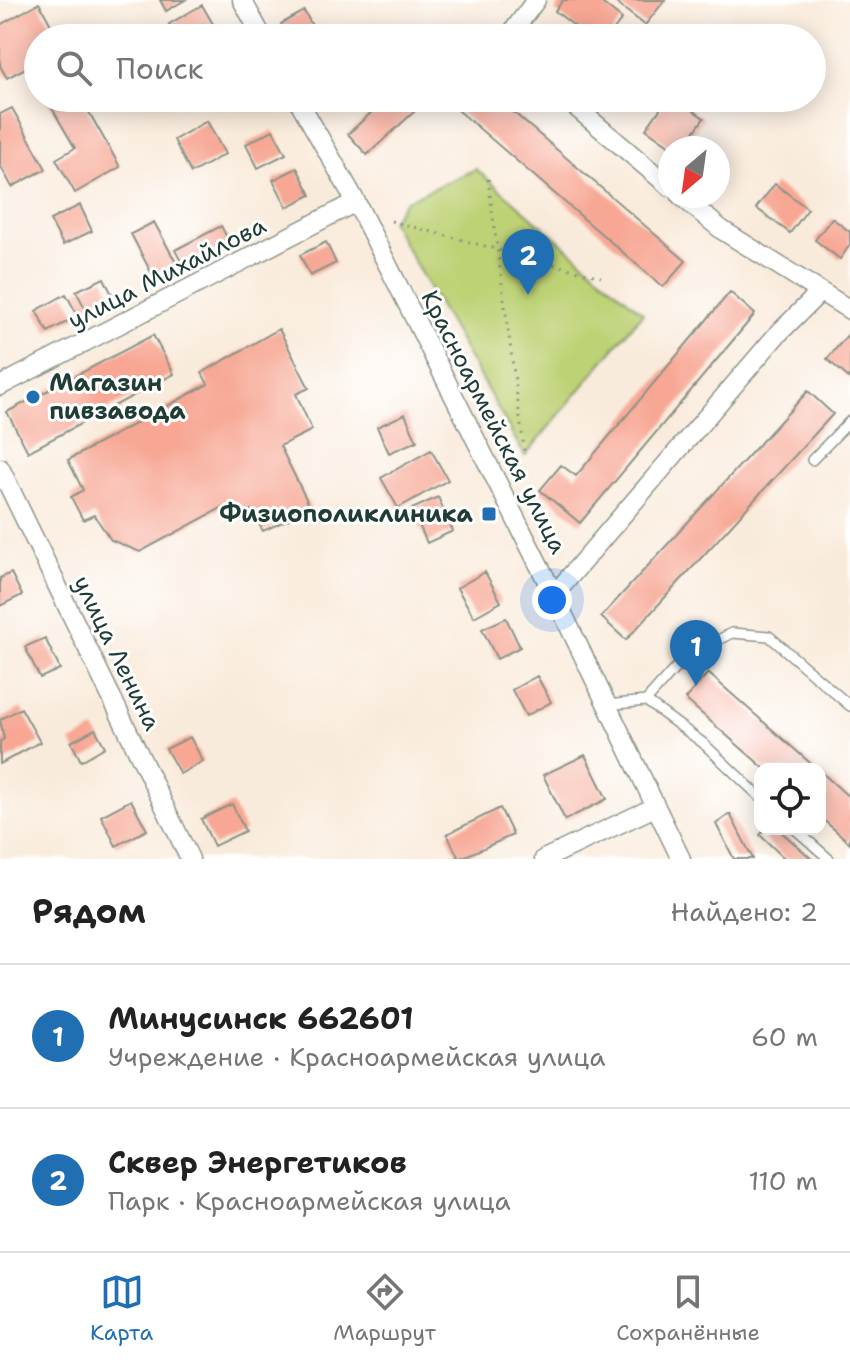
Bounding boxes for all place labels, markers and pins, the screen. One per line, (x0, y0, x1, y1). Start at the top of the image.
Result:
pin: 2 (502, 229, 554, 295)
place label: Магазин пивзавода (49, 367, 186, 427)
marker: Магазин пивзавода (24, 388, 42, 406)
place label: Физиополиклиника (219, 498, 474, 530)
marker: Физиополиклиника (480, 505, 498, 523)
pin: 1 (670, 620, 722, 686)

